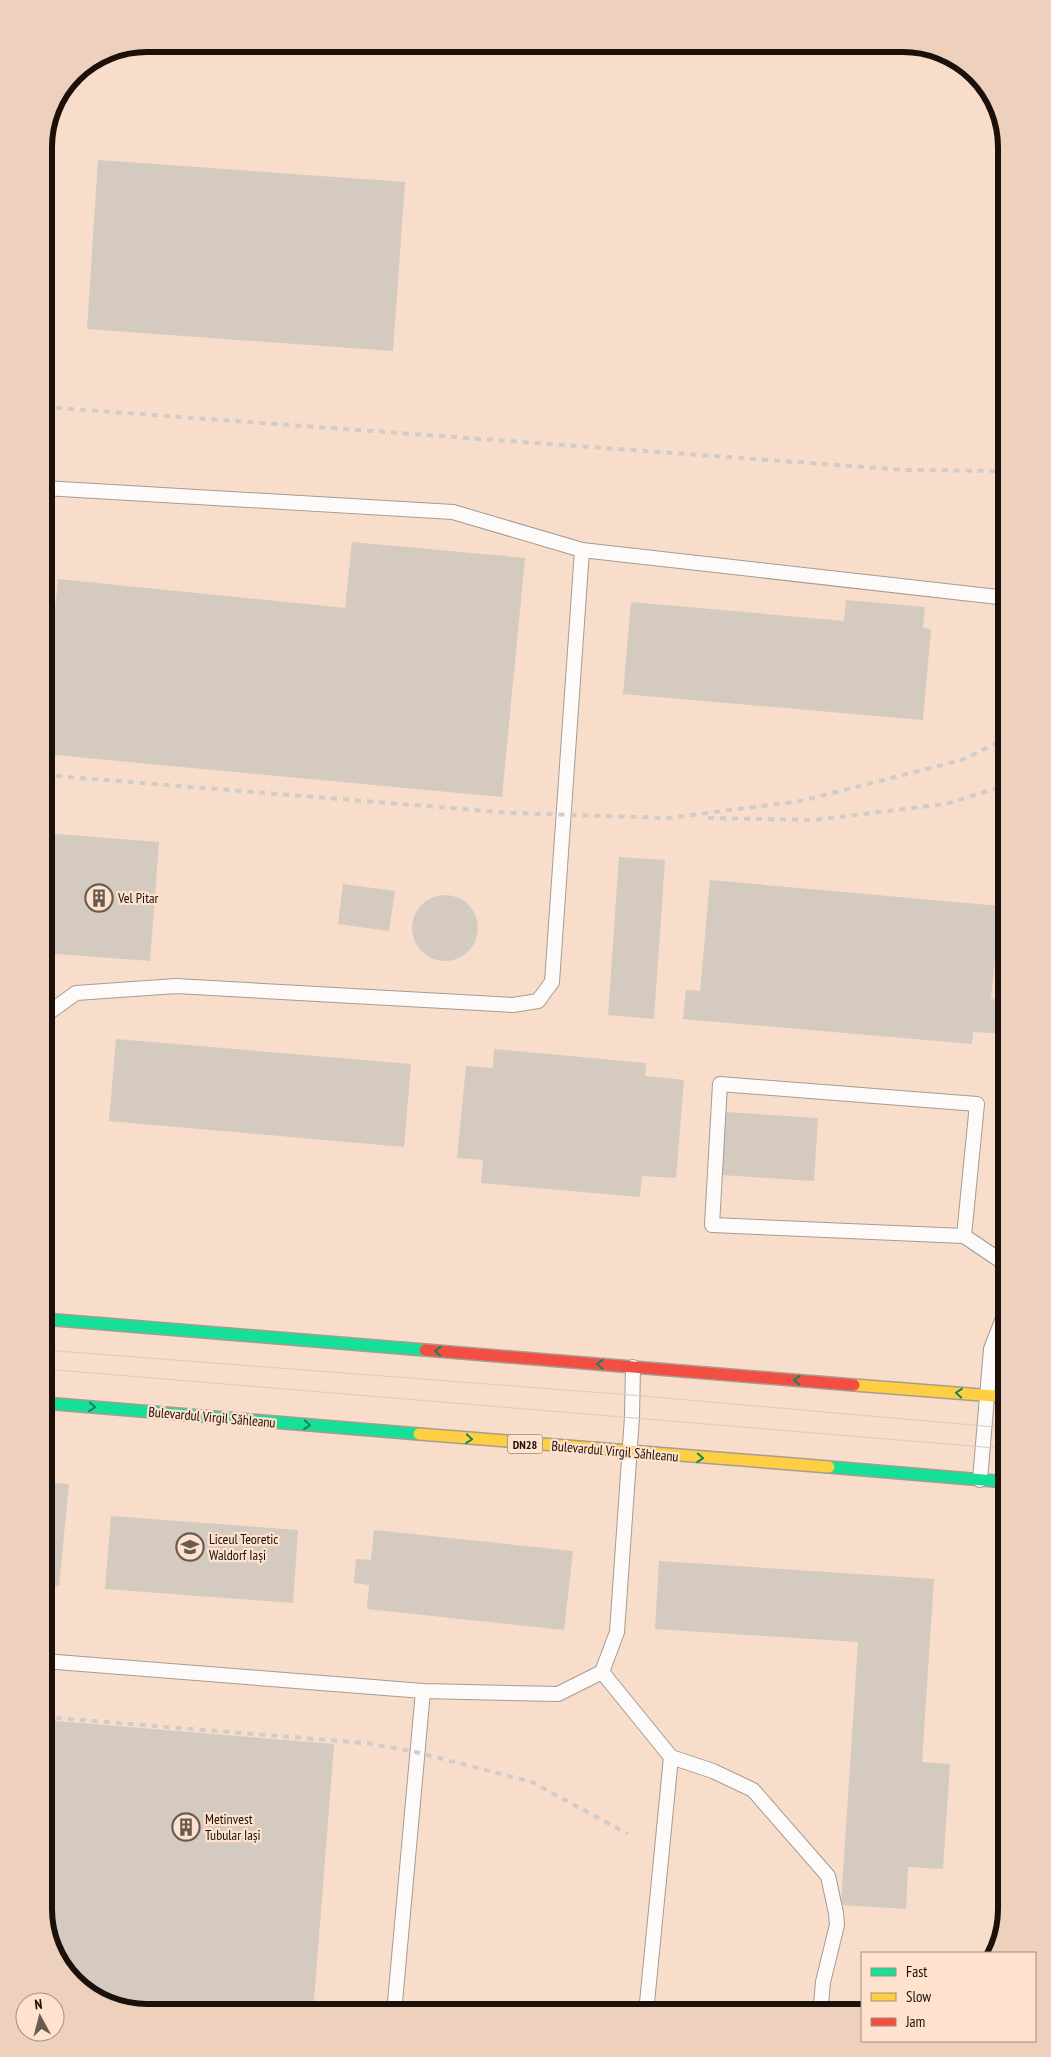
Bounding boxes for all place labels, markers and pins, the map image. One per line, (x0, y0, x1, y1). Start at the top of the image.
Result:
building icon: Vel Pitar (84, 883, 114, 913)
place label: Vel Pitar (117, 889, 159, 907)
place label: Liceul Teoretic Waldorf Iași (209, 1530, 278, 1564)
school or university icon: Liceul Teoretic Waldorf Iași (175, 1532, 205, 1562)
place label: Metinvest Tubular Iași (205, 1810, 261, 1844)
building icon: Metinvest Tubular Iași (171, 1812, 201, 1842)

